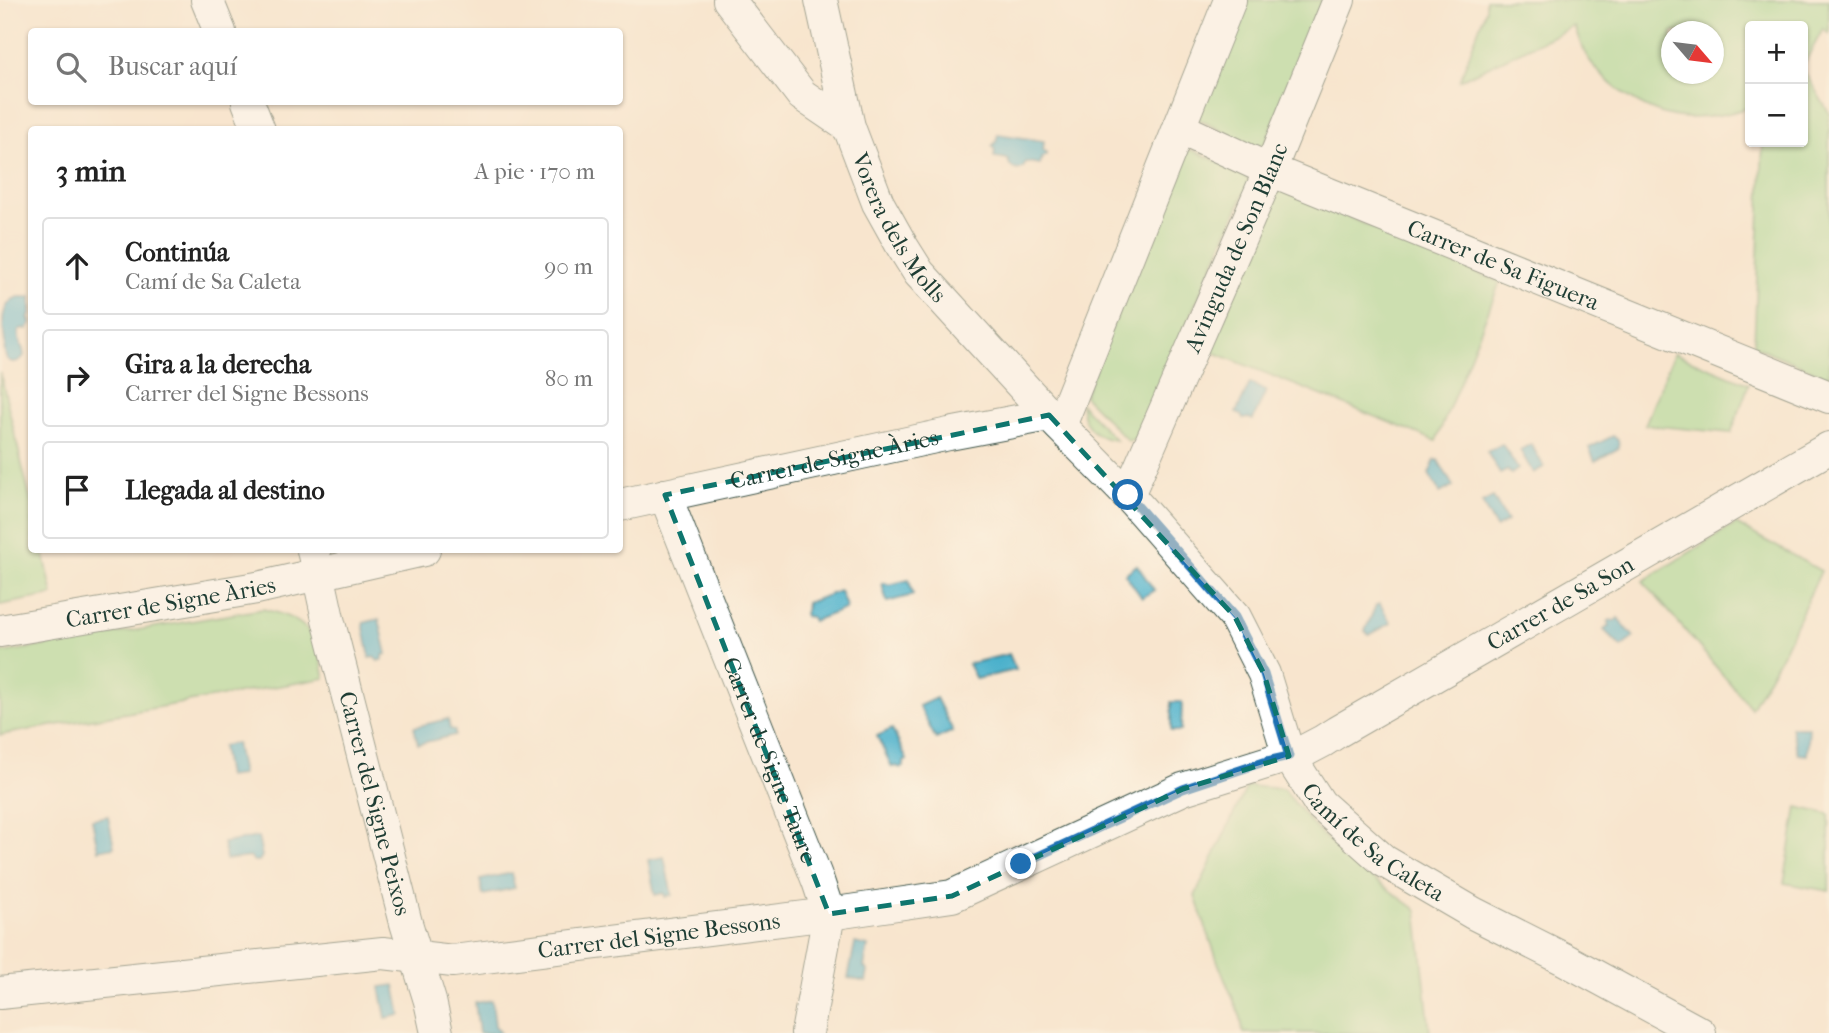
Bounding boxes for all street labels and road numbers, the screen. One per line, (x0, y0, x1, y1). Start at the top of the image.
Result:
street label: Avinguda de Son Blanc (1178, 139, 1293, 357)
street label: Vorera dels Molls (846, 148, 952, 308)
street label: Carrer de Sa Figuera (1403, 214, 1603, 316)
street label: Carrer de Signe Àries (727, 423, 941, 494)
street label: Carrer de Sa Son (1482, 550, 1639, 656)
street label: Carrer de Signe Àries (64, 571, 278, 633)
street label: Carrer de Signe Taure (717, 653, 823, 867)
street label: Carrer del Signe Peixos (334, 688, 417, 918)
street label: Camí de Sa Caleta (1296, 778, 1450, 907)
street label: Carrer del Signe Bessons (536, 907, 782, 964)

